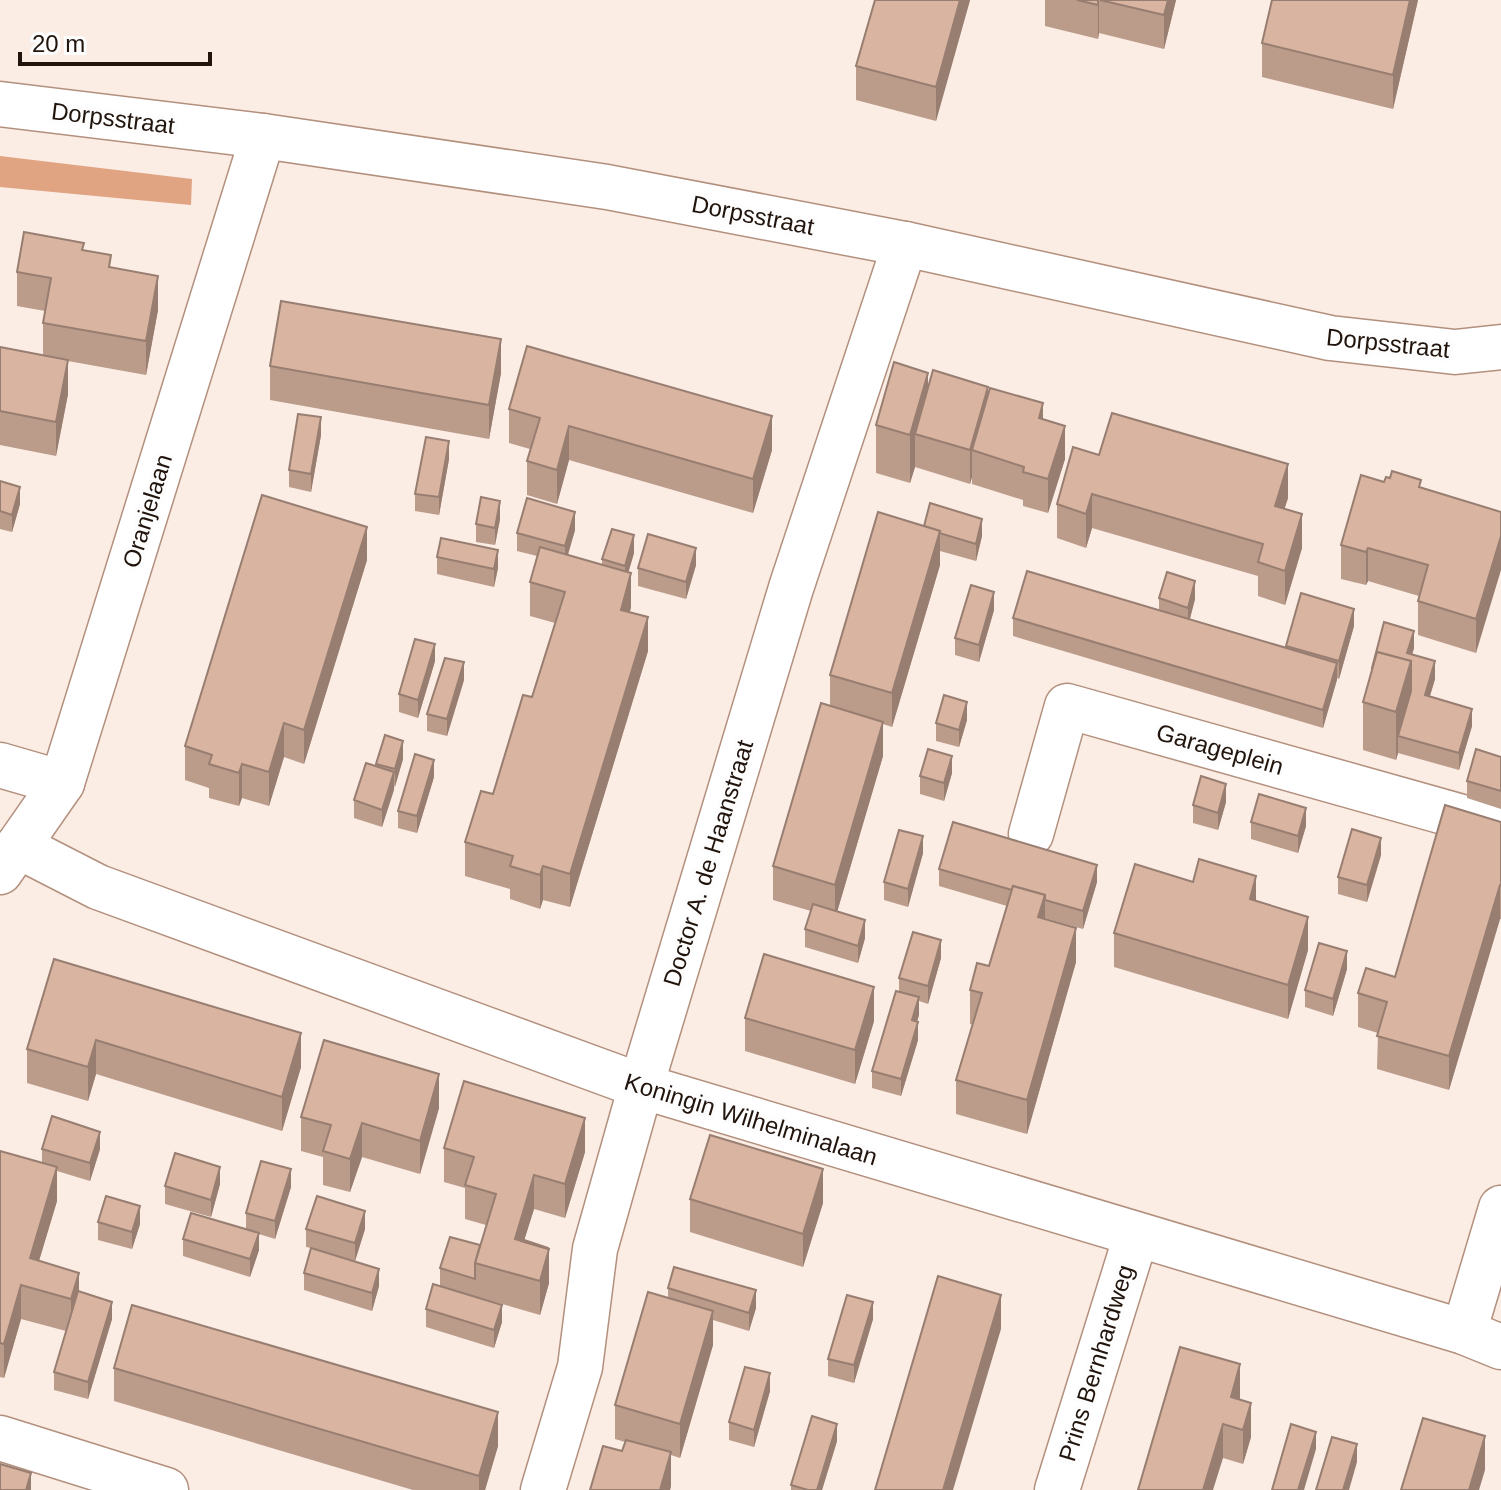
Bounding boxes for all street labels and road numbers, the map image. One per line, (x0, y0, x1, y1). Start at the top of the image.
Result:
street label: Dorpsstraat (50, 97, 177, 139)
street label: Dorpsstraat (690, 190, 817, 240)
street label: Dorpsstraat (1325, 323, 1451, 363)
street label: Oranjelaan (117, 451, 177, 571)
street label: Garageplein (1153, 718, 1287, 780)
street label: Doctor A. de Haanstraat (658, 736, 758, 989)
street label: Koningin Wilhelminalaan (621, 1068, 881, 1170)
street label: Prins Bernhardweg (1053, 1261, 1139, 1465)

